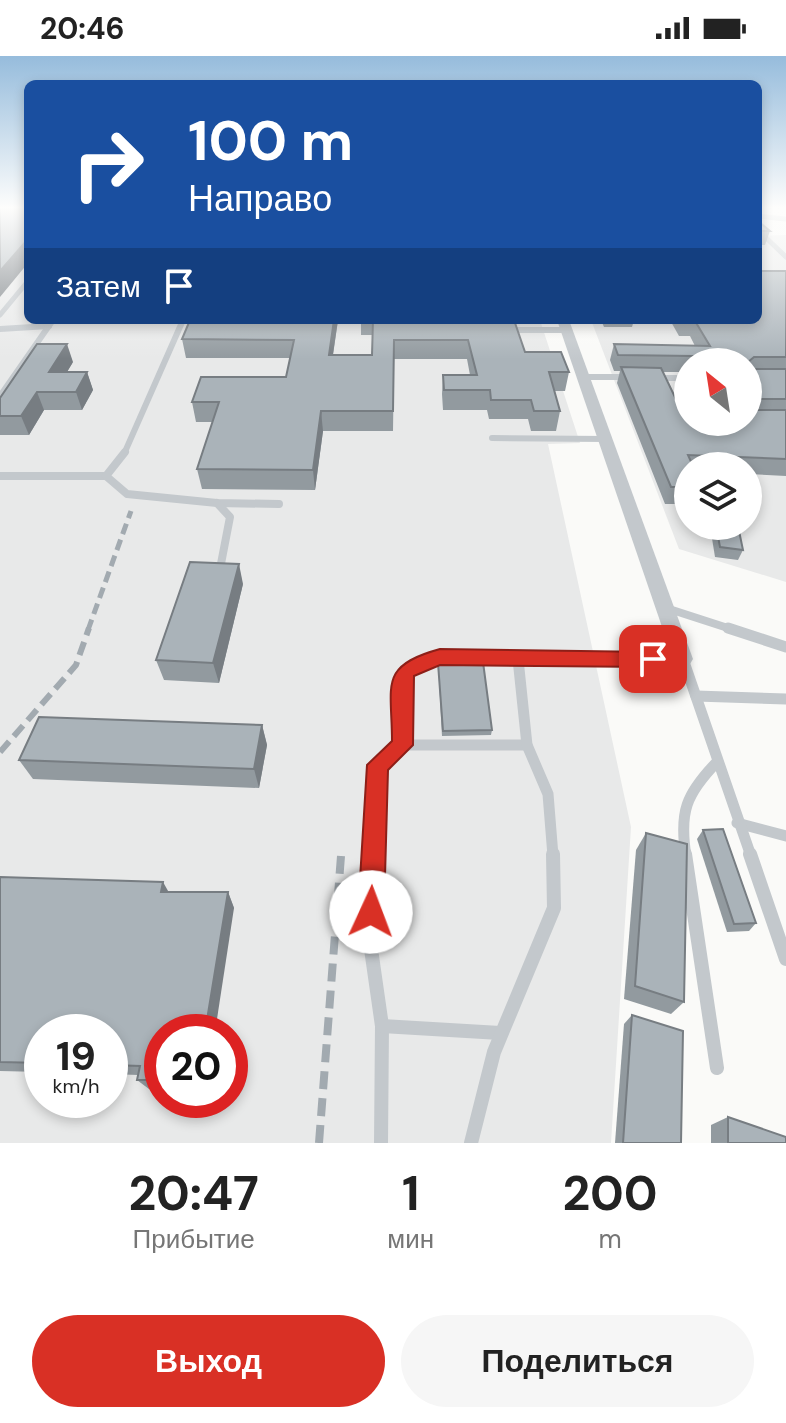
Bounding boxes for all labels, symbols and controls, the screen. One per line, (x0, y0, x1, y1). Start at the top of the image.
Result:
text: 20:46 (40, 9, 124, 48)
text: 100 m (188, 104, 353, 177)
icon: right (56, 112, 160, 216)
text: Направо (188, 175, 332, 222)
icon: arrive (157, 264, 201, 308)
text: Затем (56, 267, 141, 306)
north arrow (674, 348, 762, 436)
map controls (674, 348, 762, 540)
button: layers (674, 452, 762, 540)
pin (619, 625, 687, 693)
icon: arrive (631, 637, 675, 681)
position arrow (329, 870, 413, 954)
speed limit sign: 20 (144, 1014, 248, 1118)
text: 19 (56, 1030, 96, 1082)
text: km/h (52, 1073, 100, 1099)
text: 20:47 (128, 1162, 259, 1225)
text: 1 (402, 1162, 419, 1225)
text: 200 (562, 1162, 658, 1225)
text: Прибытие (133, 1222, 255, 1256)
text: мин (387, 1222, 434, 1256)
text: m (598, 1222, 622, 1256)
button: Выход (32, 1315, 385, 1407)
button: Поделиться (401, 1315, 754, 1407)

